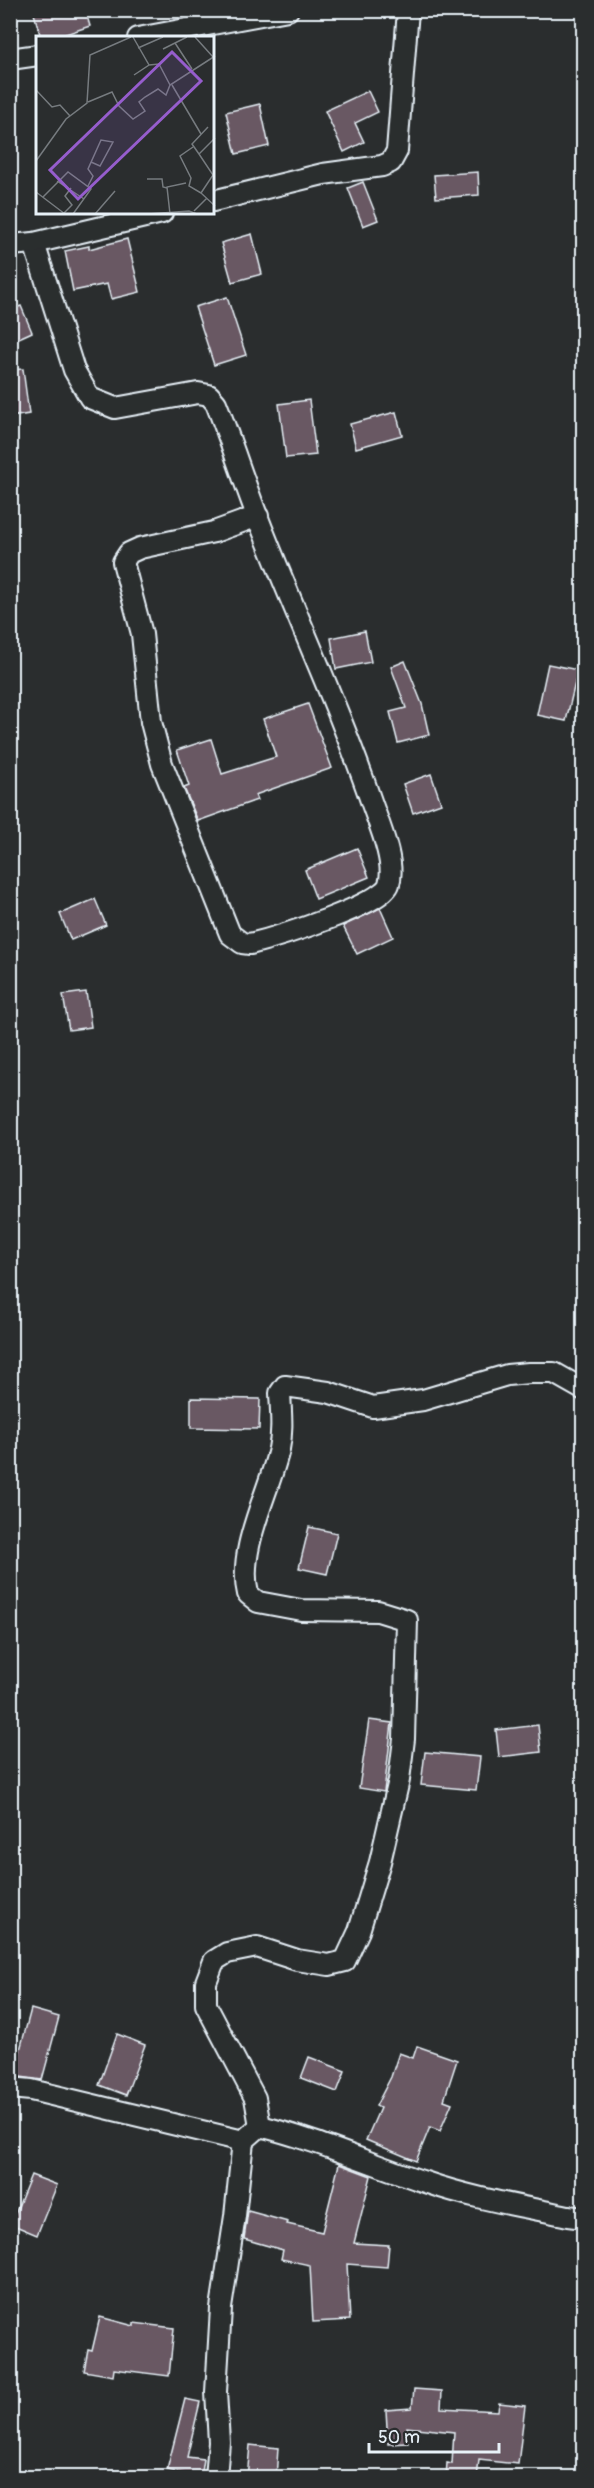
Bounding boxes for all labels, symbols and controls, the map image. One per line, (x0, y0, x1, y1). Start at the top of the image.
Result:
inset map (36, 36, 214, 214)
scale bar (369, 2416, 500, 2454)
text: 50 m (378, 2426, 420, 2449)

